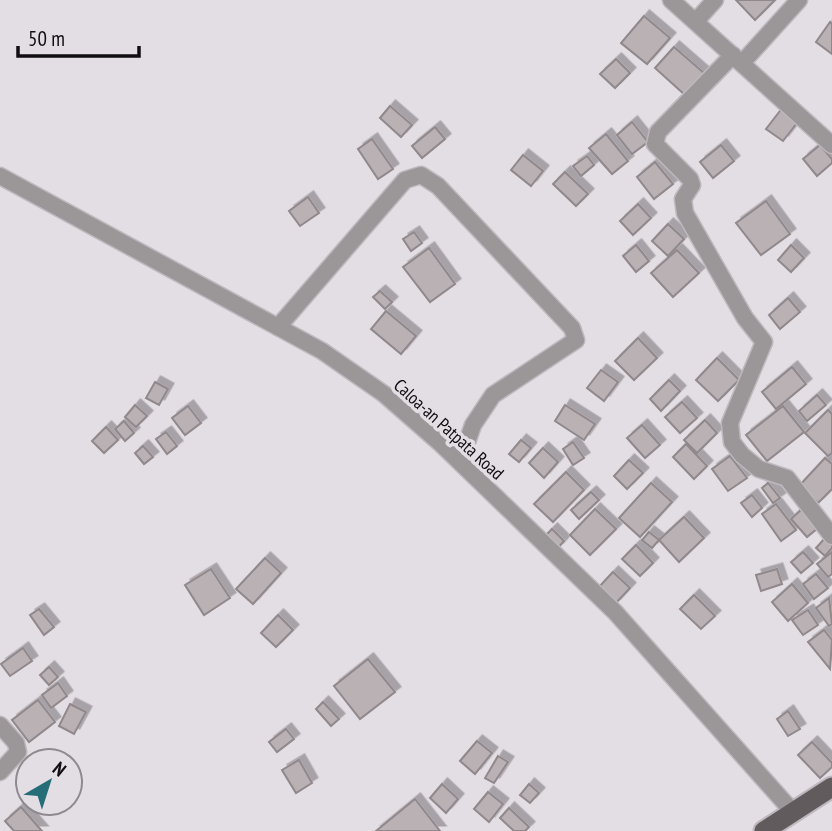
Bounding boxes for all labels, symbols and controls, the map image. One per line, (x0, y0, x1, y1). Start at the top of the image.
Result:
scale bar (18, 14, 138, 58)
text: 50 m (28, 25, 65, 52)
street label: Caloa-an Patpata Road (389, 374, 509, 484)
north arrow (14, 747, 84, 817)
text: N (48, 756, 71, 781)

